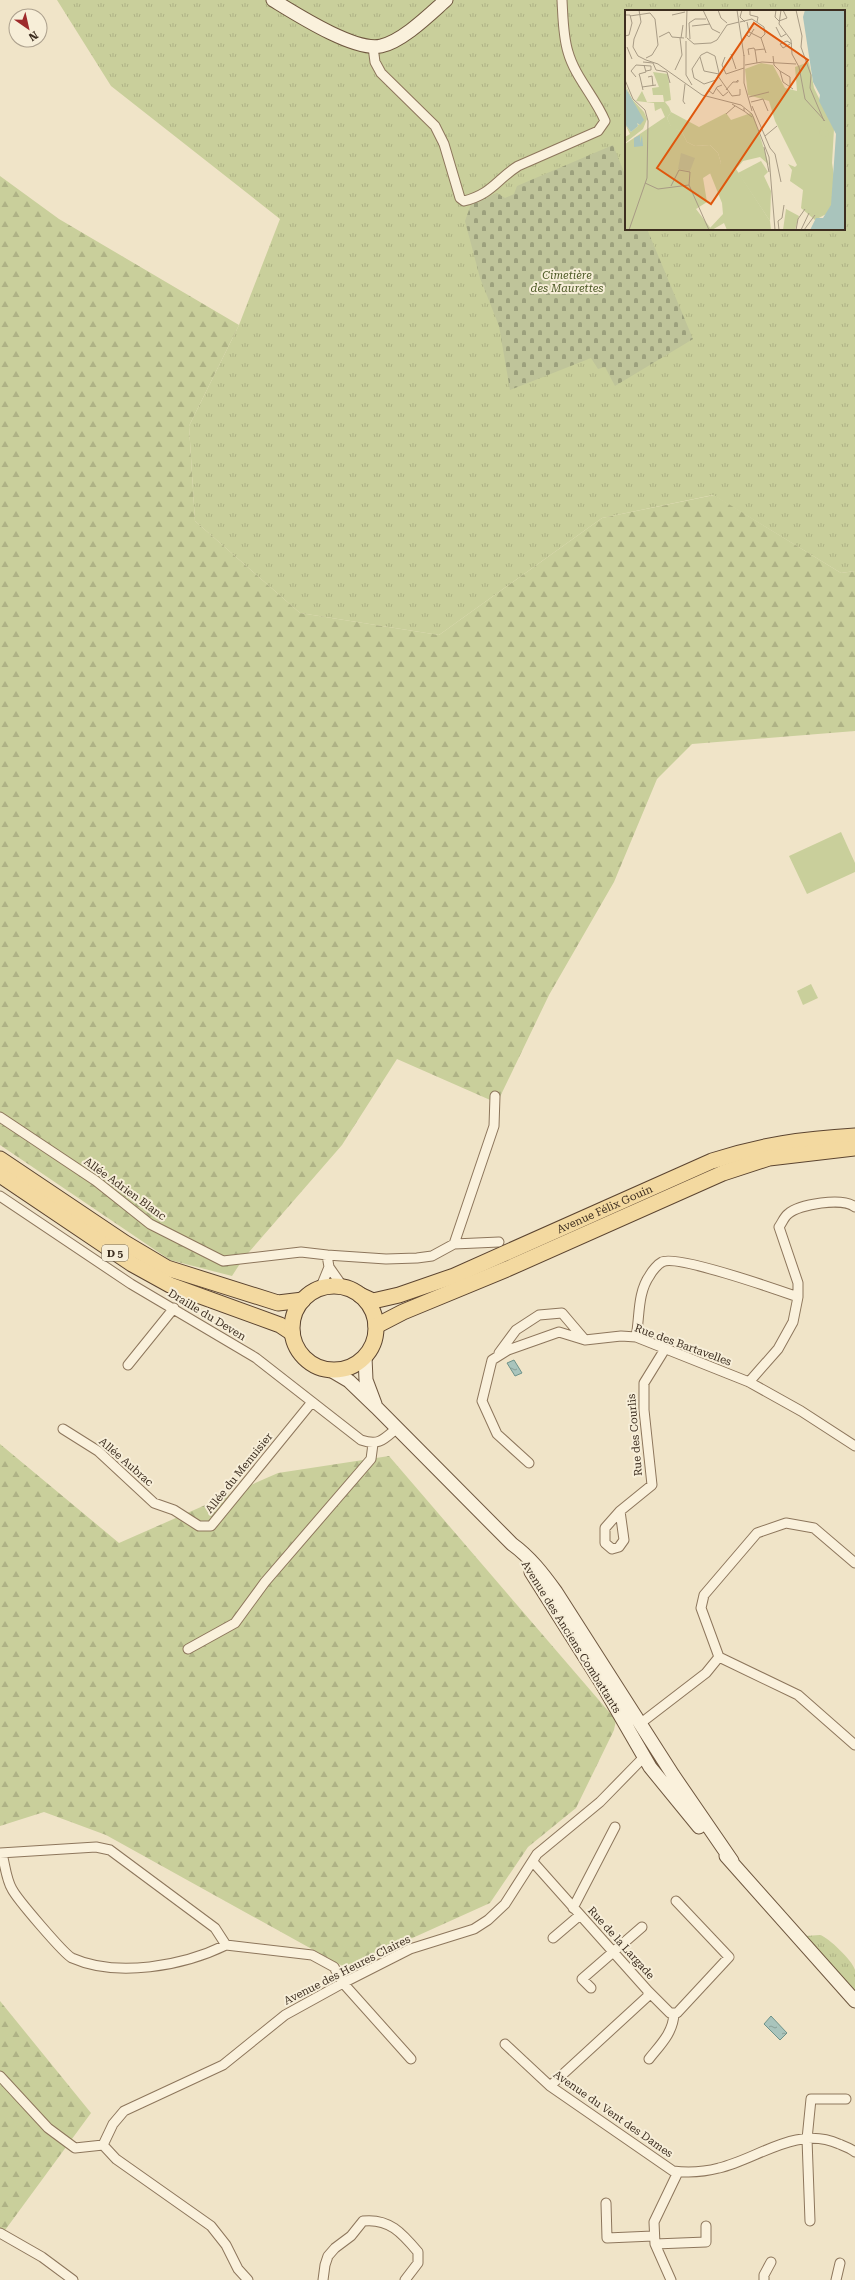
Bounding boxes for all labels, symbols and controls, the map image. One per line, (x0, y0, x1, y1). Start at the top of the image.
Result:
north arrow (8, 8, 48, 48)
inset map (625, 10, 845, 230)
text: N (26, 28, 40, 44)
park label: Cimetière des Maurettes (531, 269, 603, 295)
street label: Allée Adrien Blanc (81, 1155, 169, 1223)
street label: Avenue Félix Gouin (555, 1182, 654, 1236)
road number: D 5 (102, 1245, 128, 1261)
street label: Draille du Deven (166, 1287, 248, 1343)
street label: Rue des Bartavelles (633, 1321, 733, 1369)
street label: Rue des Courlis (625, 1393, 645, 1477)
street label: Allée du Menuisier (203, 1430, 276, 1516)
street label: Allée Aubrac (96, 1435, 156, 1489)
street label: Avenue des Anciens Combattants (519, 1559, 623, 1715)
street label: Rue de la Largade (585, 1904, 657, 1982)
street label: Avenue des Heures Claires (282, 1932, 412, 2008)
street label: Avenue du Vent des Dames (551, 2068, 675, 2160)

